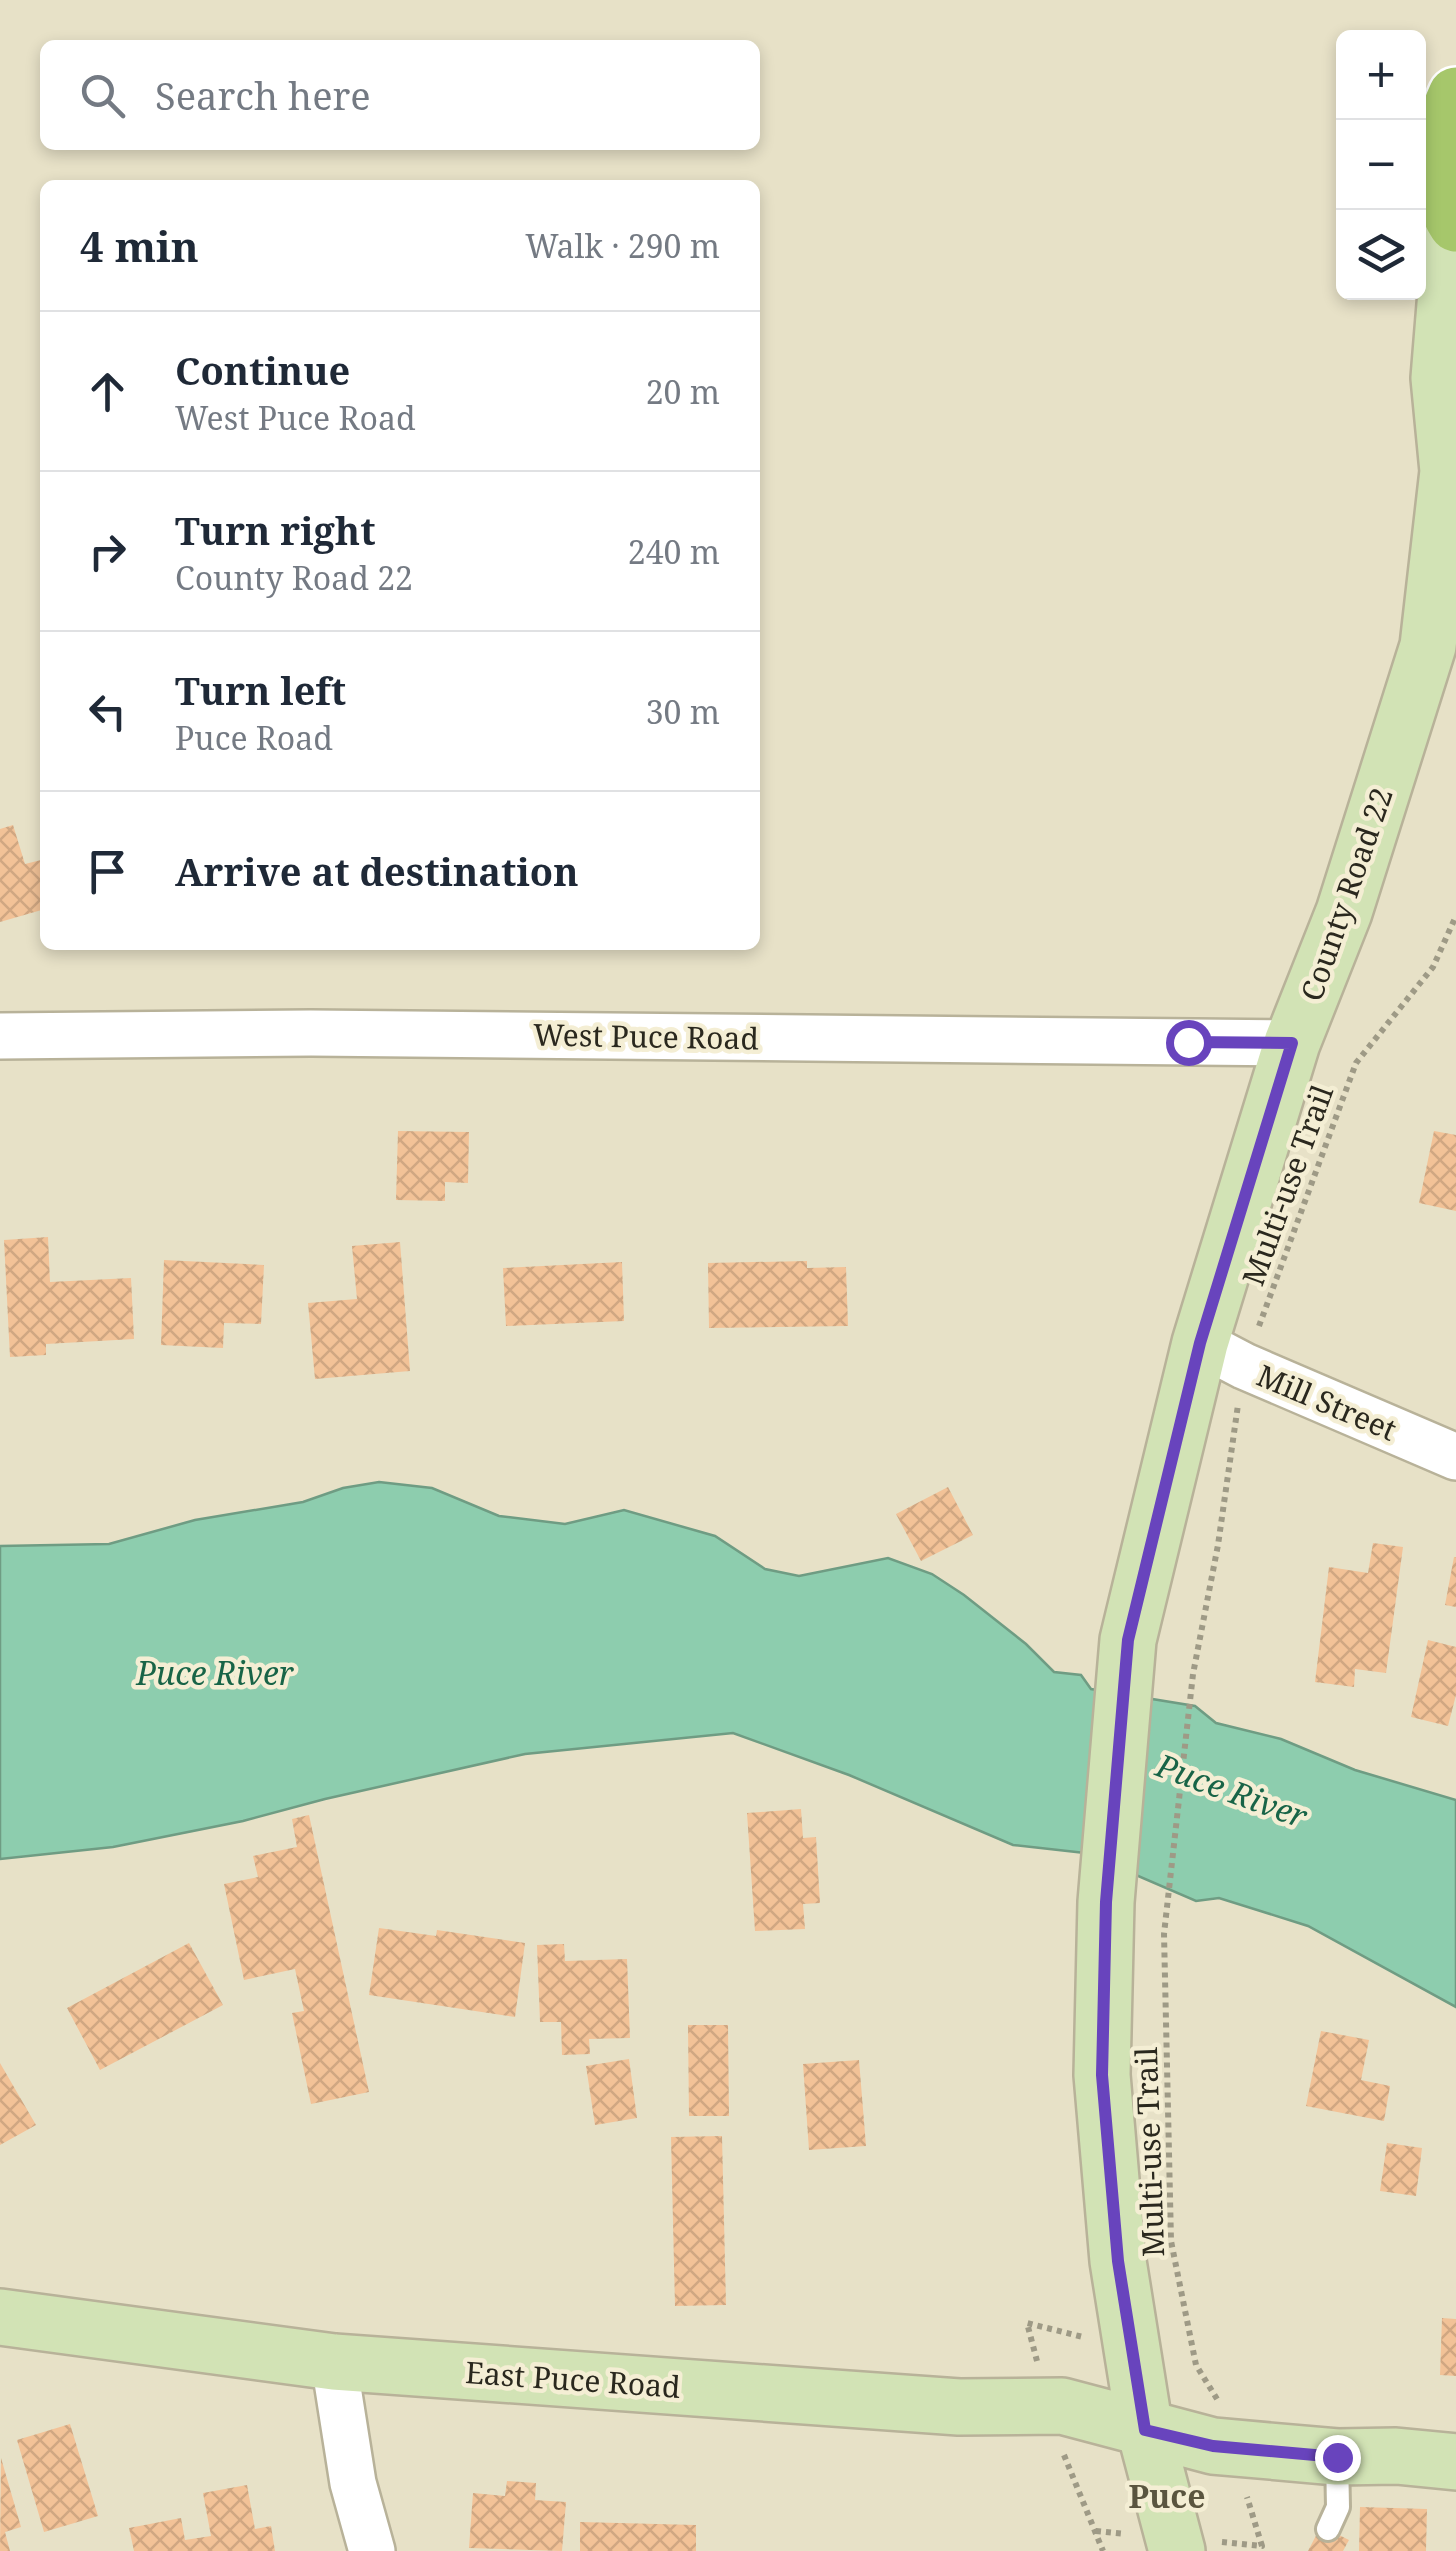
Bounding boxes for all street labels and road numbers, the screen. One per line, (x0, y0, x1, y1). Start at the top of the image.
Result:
street label: County Road 22 (1290, 782, 1402, 1006)
street label: West Puce Road (533, 1014, 759, 1058)
street label: Multi-use Trail (1232, 1079, 1342, 1291)
street label: Mill Street (1251, 1354, 1403, 1450)
street label: Multi-use Trail (1125, 2046, 1173, 2258)
street label: East Puce Road (464, 2351, 682, 2407)

